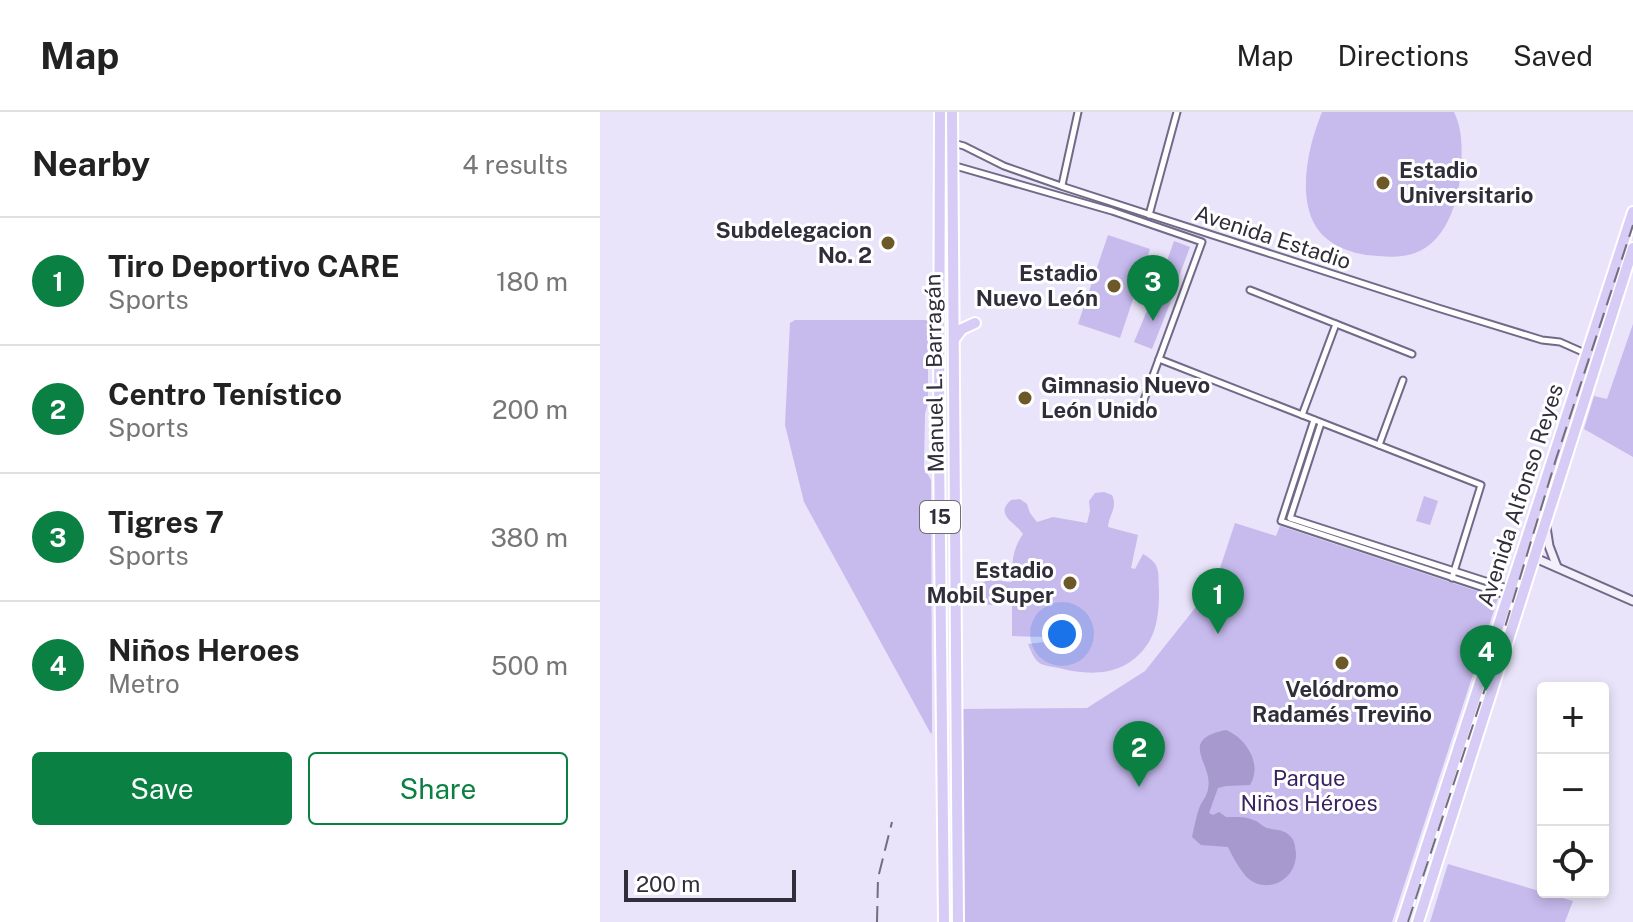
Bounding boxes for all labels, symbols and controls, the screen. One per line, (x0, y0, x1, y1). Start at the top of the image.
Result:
text: Map (40, 33, 119, 78)
text: Map (1237, 39, 1293, 72)
text: Directions (1337, 39, 1469, 72)
text: Saved (1513, 39, 1593, 72)
text: Nearby (32, 144, 150, 184)
text: 4 results (462, 149, 568, 180)
place label: Estadio Universitario (1399, 157, 1533, 208)
marker: Estadio Universitario (1374, 174, 1392, 192)
street label: Avenida Estadio (1192, 200, 1354, 274)
place label: Subdelegacion No. 2 (716, 217, 872, 268)
marker: Subdelegacion No. 2 (879, 234, 897, 252)
text: Tiro Deportivo CARE (108, 248, 400, 284)
pin: 3 (1127, 255, 1179, 321)
place label: Estadio Nuevo León (976, 260, 1098, 311)
text: 1 (52, 266, 64, 297)
text: 180 m (496, 266, 568, 297)
street label: Manuel L. Barragán (919, 274, 949, 472)
marker: Estadio Nuevo León (1105, 277, 1123, 295)
text: Sports (108, 284, 189, 315)
place label: Gimnasio Nuevo León Unido (1041, 372, 1210, 423)
text: Centro Tenístico (108, 376, 342, 412)
street label: Avenida Alfonso Reyes (1472, 380, 1568, 610)
marker: Gimnasio Nuevo León Unido (1016, 389, 1034, 407)
text: 2 (50, 394, 66, 425)
text: 200 m (492, 394, 568, 425)
text: Sports (108, 412, 189, 443)
road number: 15 (920, 501, 960, 533)
text: Tigres 7 (108, 504, 224, 540)
text: 3 (49, 522, 67, 553)
text: 380 m (490, 522, 568, 553)
text: Sports (108, 540, 189, 571)
place label: Estadio Mobil Super (926, 557, 1054, 608)
pin: 1 (1192, 568, 1244, 634)
marker: Estadio Mobil Super (1061, 574, 1079, 592)
your location (1042, 614, 1082, 654)
pin: 4 (1460, 625, 1512, 691)
text: Niños Heroes (108, 632, 300, 668)
text: 4 (49, 650, 67, 681)
text: 500 m (491, 650, 568, 681)
marker: Velódromo Radamés Treviño (1333, 654, 1351, 672)
text: Metro (108, 668, 180, 699)
place label: Velódromo Radamés Treviño (1252, 676, 1432, 727)
map controls (1537, 682, 1609, 898)
button: + (1537, 682, 1609, 754)
pin: 2 (1113, 721, 1165, 787)
button: Save (32, 752, 292, 825)
button: Share (308, 752, 568, 825)
button: − (1537, 754, 1609, 826)
park label: Parque Niños Héroes (1240, 765, 1378, 816)
button: locate (1537, 826, 1609, 898)
scale bar (624, 866, 796, 902)
text: 200 m (636, 871, 700, 897)

